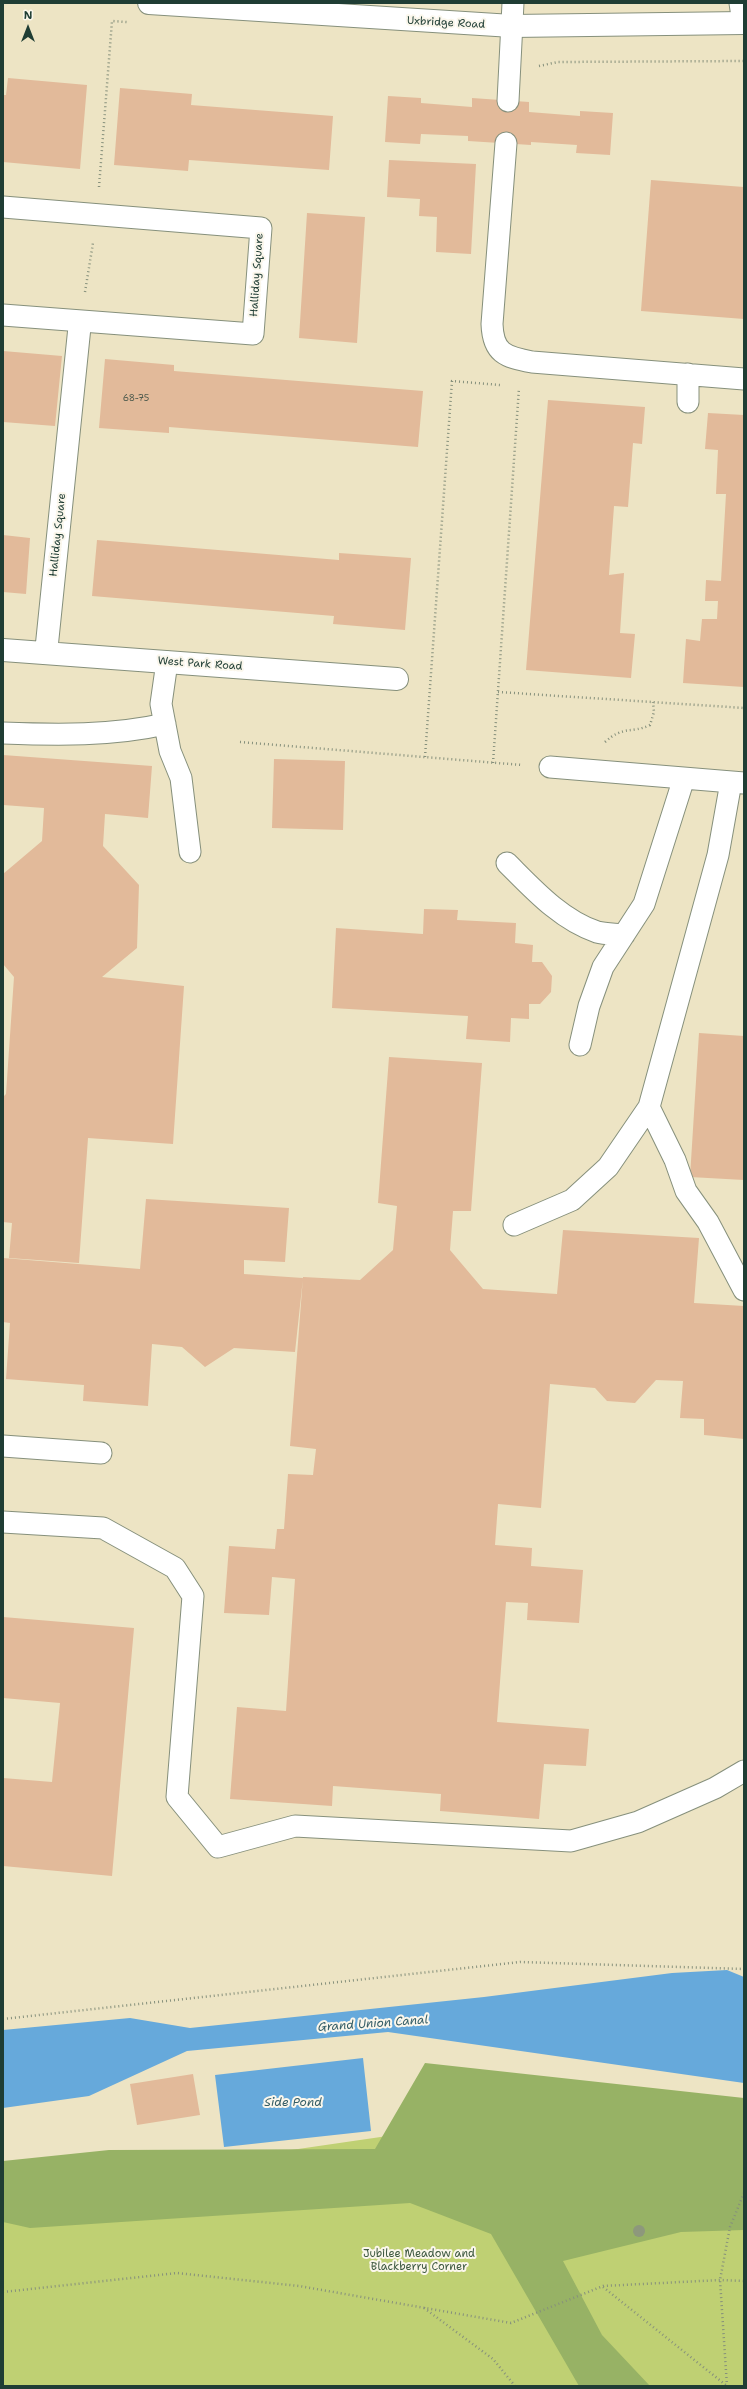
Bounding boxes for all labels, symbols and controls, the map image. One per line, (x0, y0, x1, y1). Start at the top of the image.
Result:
north arrow (8, 8, 48, 48)
text: N (24, 8, 32, 23)
street label: Uxbridge Road (406, 14, 486, 32)
street label: Halliday Square (247, 233, 267, 317)
house number: 68-75 (123, 394, 149, 404)
street label: Halliday Square (47, 493, 69, 577)
street label: West Park Road (157, 654, 243, 674)
water label: Grand Union Canal (317, 2013, 429, 2035)
water label: Side Pond (264, 2096, 322, 2110)
park label: Jubilee Meadow and Blackberry Corner (363, 2247, 475, 2273)

